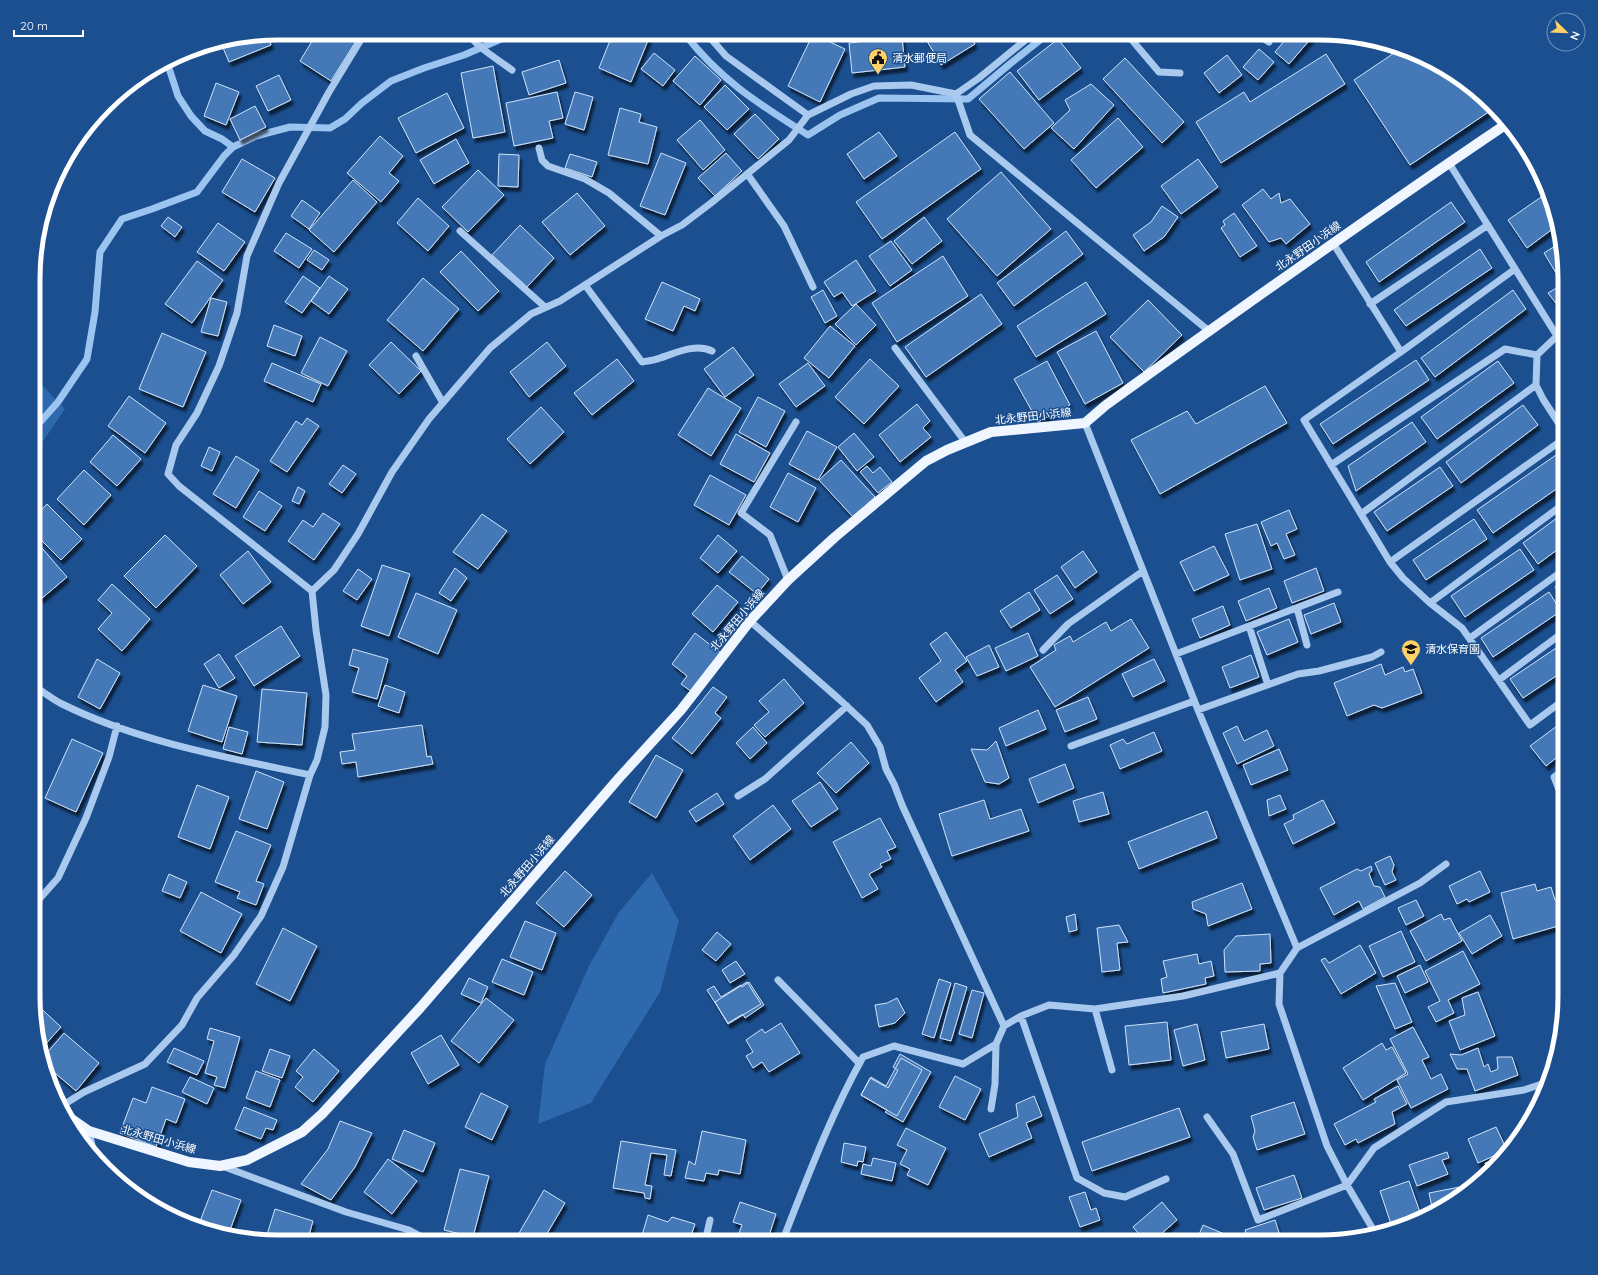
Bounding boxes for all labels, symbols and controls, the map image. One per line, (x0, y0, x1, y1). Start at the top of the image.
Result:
scale bar (14, 12, 83, 38)
north arrow (1546, 12, 1586, 52)
text: 20 m (20, 18, 48, 33)
text: N (1567, 29, 1583, 42)
public building icon: 清水郵便局 (867, 47, 889, 75)
place label: 清水郵便局 (892, 51, 947, 65)
street label: 北永野田小浜線 (1272, 218, 1344, 274)
street label: 北永野田小浜線 (994, 405, 1072, 427)
street label: 北永野田小浜線 (707, 586, 767, 654)
school or university icon: 清水保育園 (1400, 638, 1422, 666)
place label: 清水保育園 (1425, 642, 1480, 656)
street label: 北永野田小浜線 (496, 832, 558, 900)
street label: 北永野田小浜線 (120, 1122, 198, 1156)

